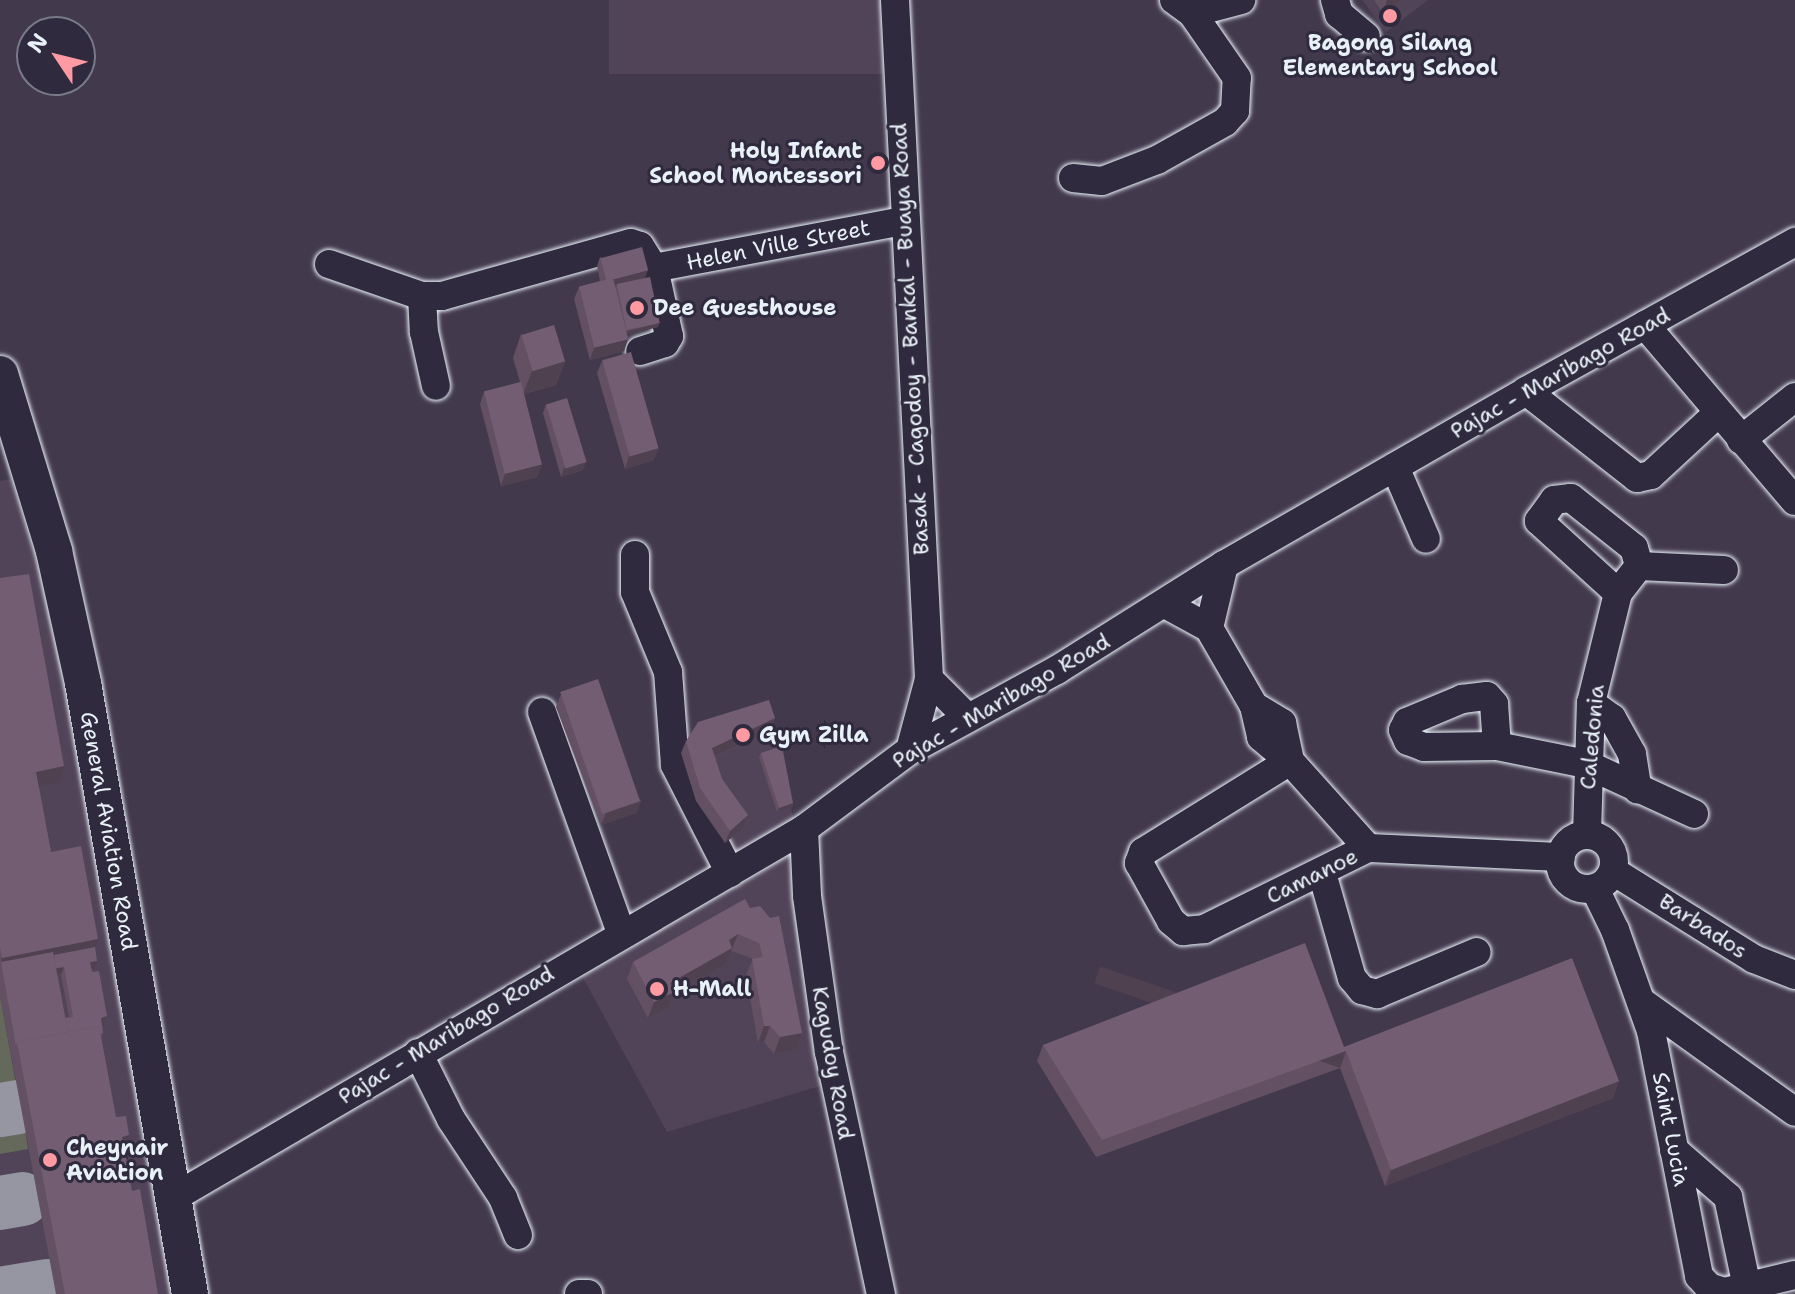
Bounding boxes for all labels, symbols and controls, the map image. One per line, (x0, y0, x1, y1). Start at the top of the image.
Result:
marker: Bagong Silang Elementary School (1381, 7, 1399, 25)
north arrow (16, 16, 96, 96)
text: N (21, 28, 54, 59)
place label: Bagong Silang Elementary School (1282, 29, 1498, 80)
street label: Basak - Cagodoy - Bankal - Buaya Road (885, 122, 935, 556)
place label: Holy Infant School Montessori (649, 137, 862, 188)
marker: Holy Infant School Montessori (869, 154, 887, 172)
street label: Helen Ville Street (684, 214, 872, 276)
place label: Dee Guesthouse (653, 295, 836, 321)
marker: Dee Guesthouse (628, 299, 646, 317)
street label: Pajac - Maribago Road (1446, 302, 1674, 444)
street label: Pajac - Maribago Road (887, 628, 1115, 774)
street label: Caledonia (1574, 683, 1610, 791)
street label: General Aviation Road (75, 709, 143, 953)
place label: Gym Zilla (759, 722, 869, 748)
marker: Gym Zilla (734, 726, 752, 744)
street label: Camanoe (1262, 843, 1362, 909)
street label: Barbados (1654, 888, 1752, 964)
street label: Pajac - Maribago Road (333, 960, 559, 1110)
place label: H-Mall (673, 976, 751, 1002)
marker: H-Mall (648, 980, 666, 998)
street label: Kagudoy Road (807, 984, 859, 1142)
street label: Saint Lucia (1647, 1070, 1695, 1188)
place label: Cheynair Aviation (66, 1134, 168, 1186)
marker: Cheynair Aviation (41, 1151, 59, 1169)

